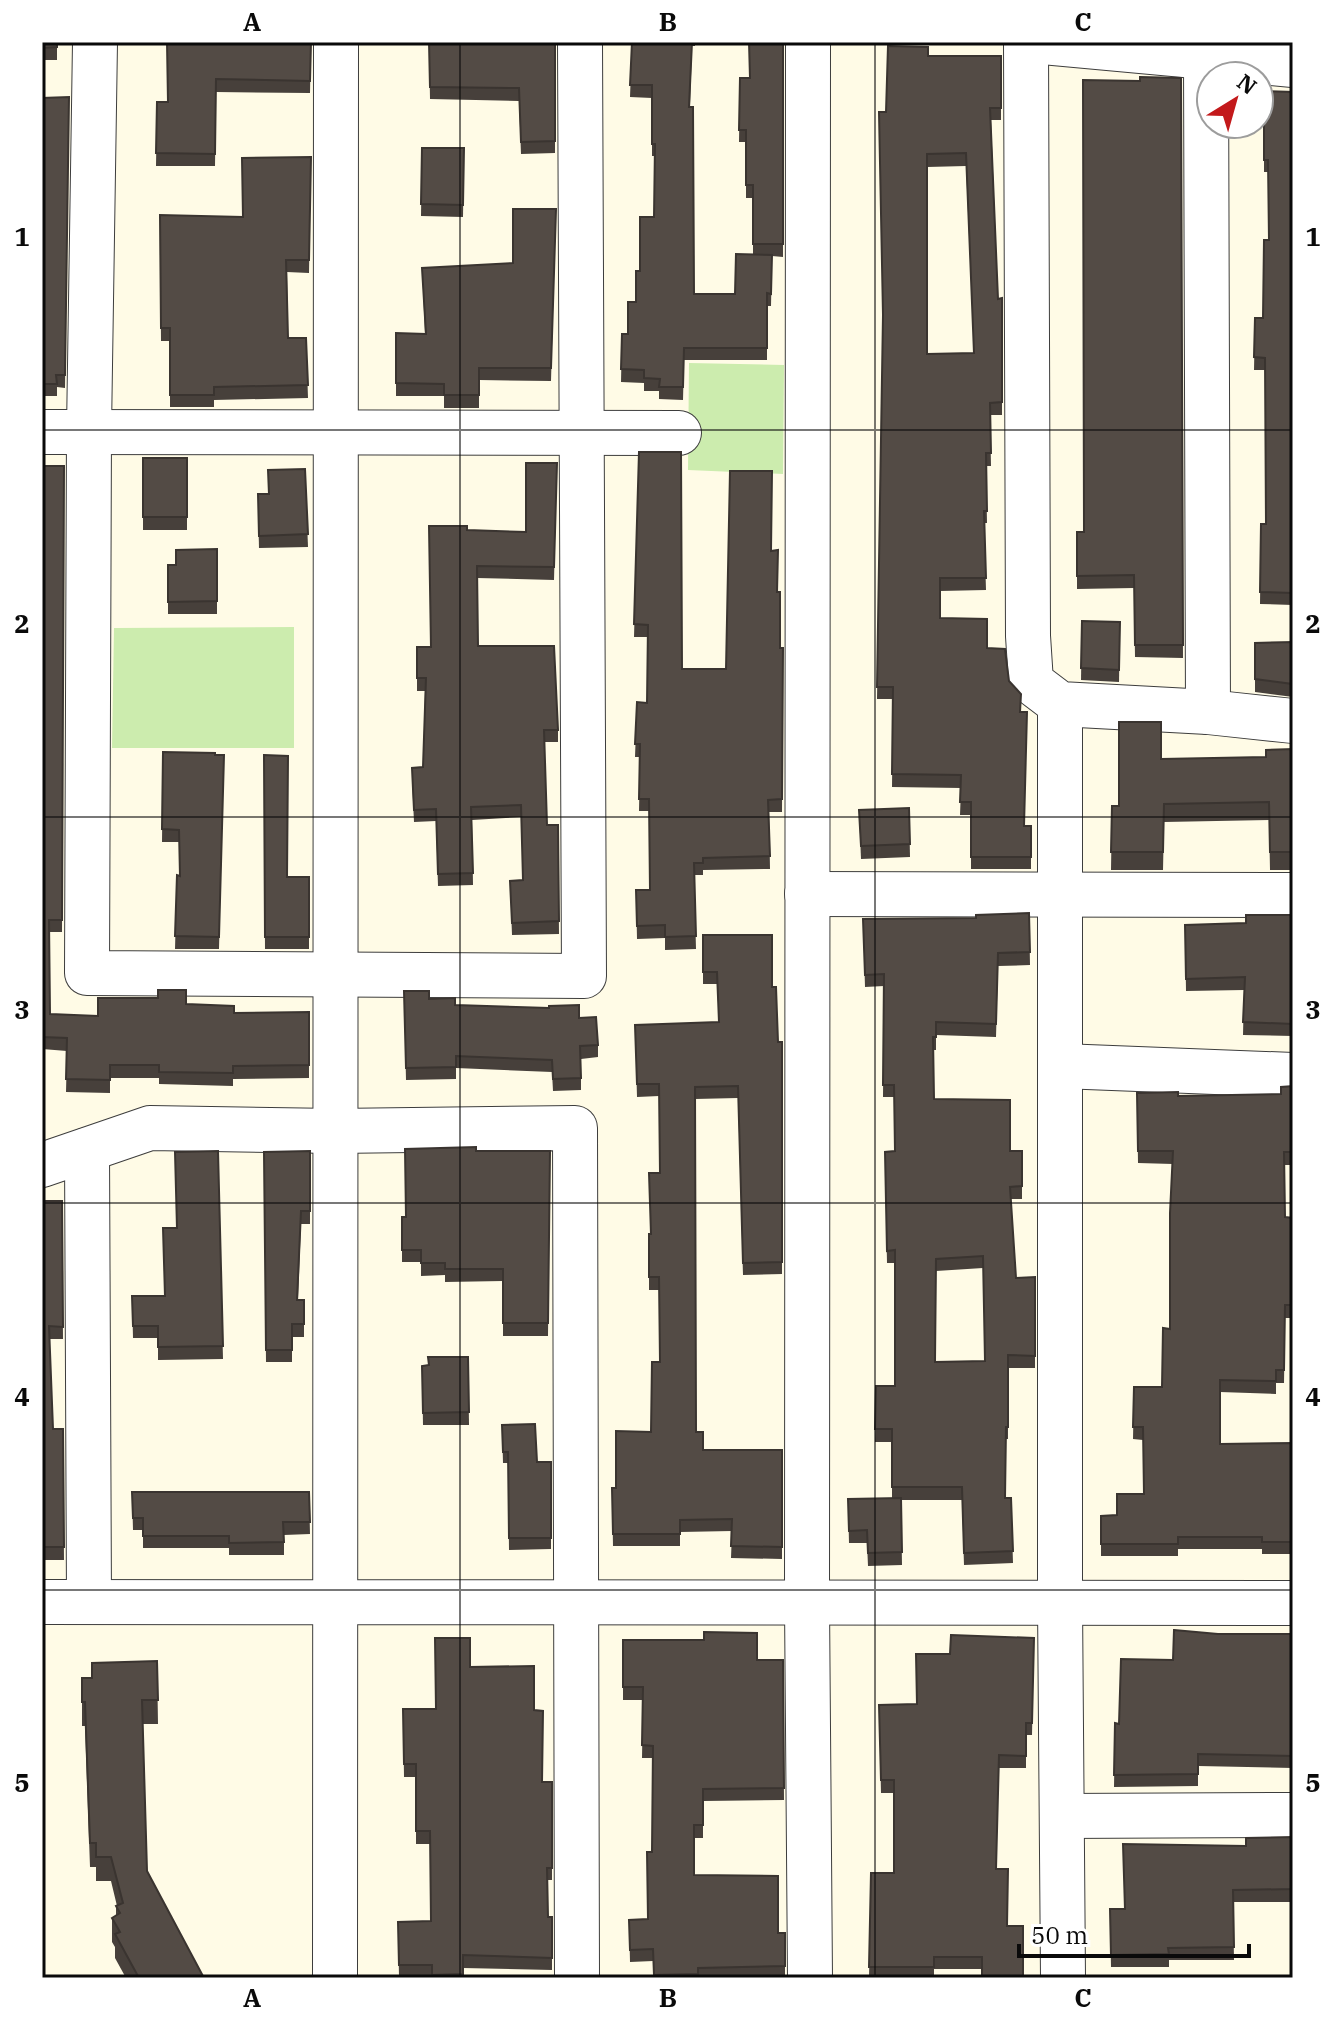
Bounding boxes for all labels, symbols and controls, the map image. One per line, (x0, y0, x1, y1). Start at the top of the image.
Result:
text: A (243, 4, 261, 38)
text: B (659, 4, 677, 38)
text: C (1074, 4, 1092, 38)
north arrow (1195, 60, 1275, 140)
text: N (1232, 67, 1263, 100)
text: 1 (14, 219, 30, 253)
text: 1 (1305, 219, 1321, 253)
text: 2 (14, 606, 30, 640)
text: 2 (1305, 606, 1321, 640)
text: 3 (14, 992, 30, 1026)
text: 3 (1305, 992, 1321, 1026)
text: 4 (14, 1379, 30, 1413)
text: 4 (1305, 1379, 1321, 1413)
text: 5 (14, 1765, 30, 1799)
text: 5 (1305, 1765, 1321, 1799)
scale bar (1019, 1908, 1249, 1958)
text: 50 m (1031, 1919, 1088, 1951)
text: A (243, 1980, 261, 2014)
text: B (659, 1980, 677, 2014)
text: C (1074, 1980, 1092, 2014)

